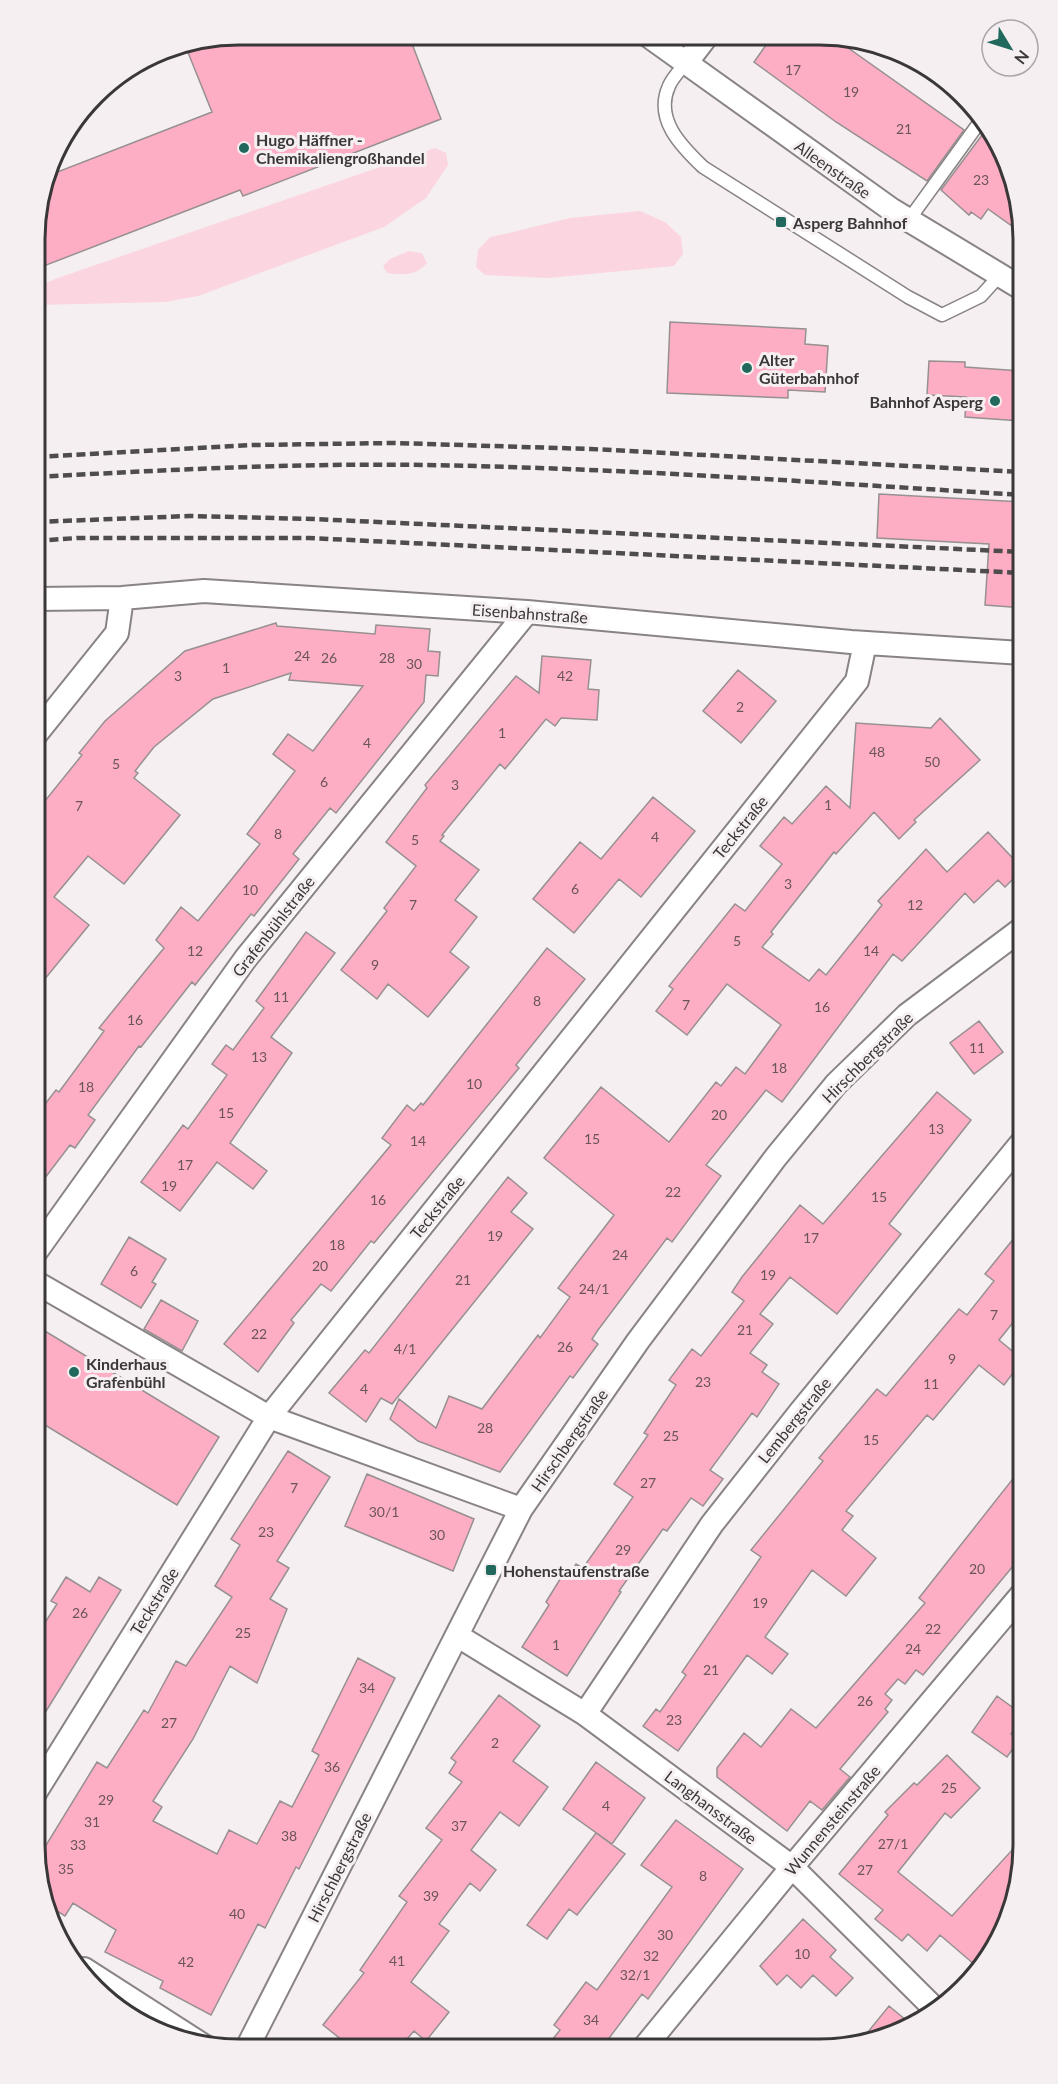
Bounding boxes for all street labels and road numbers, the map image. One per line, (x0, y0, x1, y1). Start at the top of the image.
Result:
street label: Alleenstraße (791, 136, 875, 202)
street label: Eisenbahnstraße (471, 599, 589, 627)
street label: Teckstraße (709, 792, 771, 862)
street label: Grafenbühlstraße (228, 872, 318, 980)
street label: Hirschbergstraße (818, 1008, 916, 1106)
street label: Teckstraße (406, 1172, 468, 1242)
street label: Lembergstraße (754, 1373, 834, 1467)
street label: Hirschbergstraße (527, 1385, 611, 1495)
street label: Teckstraße (126, 1564, 182, 1638)
street label: Wunnensteinstraße (780, 1761, 884, 1879)
street label: Langhansstraße (661, 1766, 761, 1848)
street label: Hirschbergstraße (303, 1809, 375, 1925)

